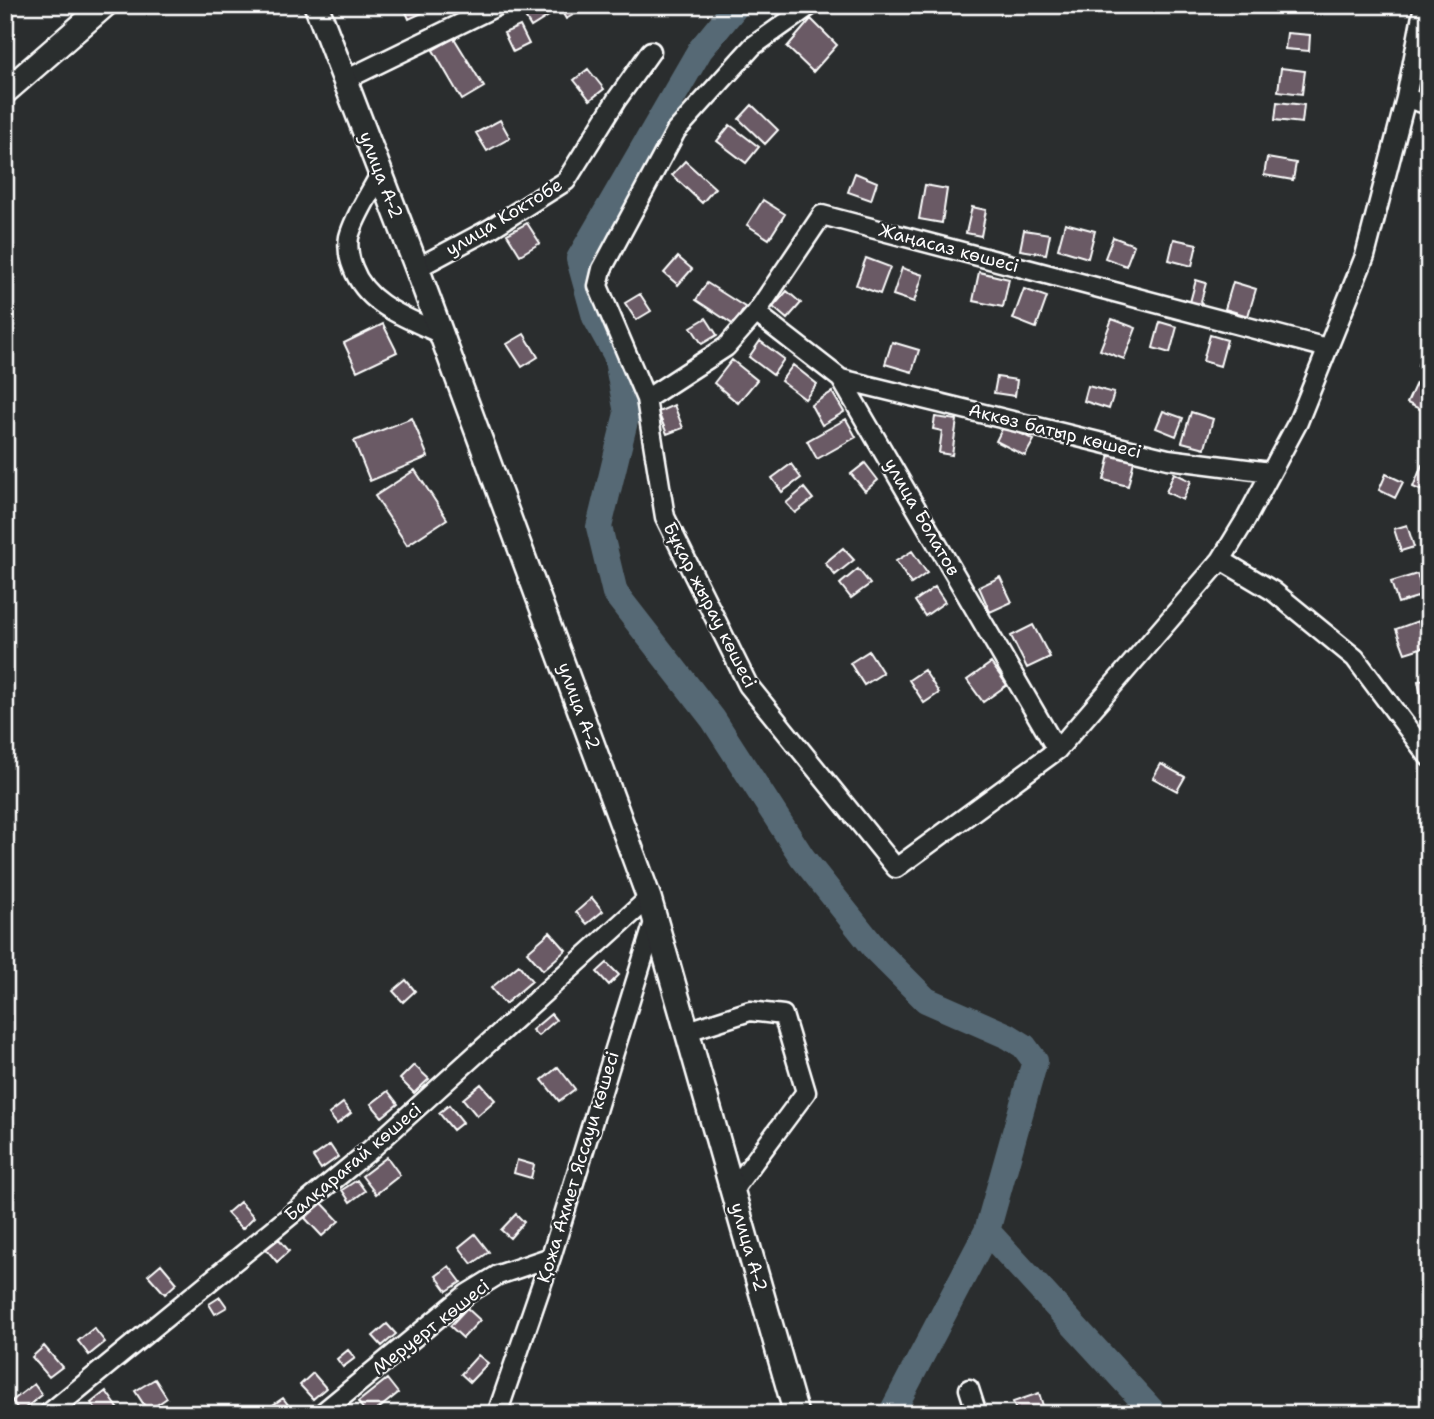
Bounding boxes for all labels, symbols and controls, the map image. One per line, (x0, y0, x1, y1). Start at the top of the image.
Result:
street label: улица А-2 (353, 128, 409, 222)
street label: улица Коктобе (441, 173, 567, 261)
street label: Жаңасаз көшесі (876, 218, 1022, 278)
street label: Аккөз батыр көшесі (966, 398, 1144, 464)
street label: улица Болатов (879, 454, 965, 580)
street label: Бұқар жырау көшесі (658, 518, 762, 692)
street label: улица А-2 (552, 659, 606, 753)
street label: Қожа Ахмет Яссауи көшесі (531, 1048, 625, 1286)
street label: Балқарағай көшесі (279, 1098, 427, 1226)
street label: улица А-2 (725, 1200, 773, 1294)
street label: Меруерт көшесі (367, 1274, 495, 1380)

